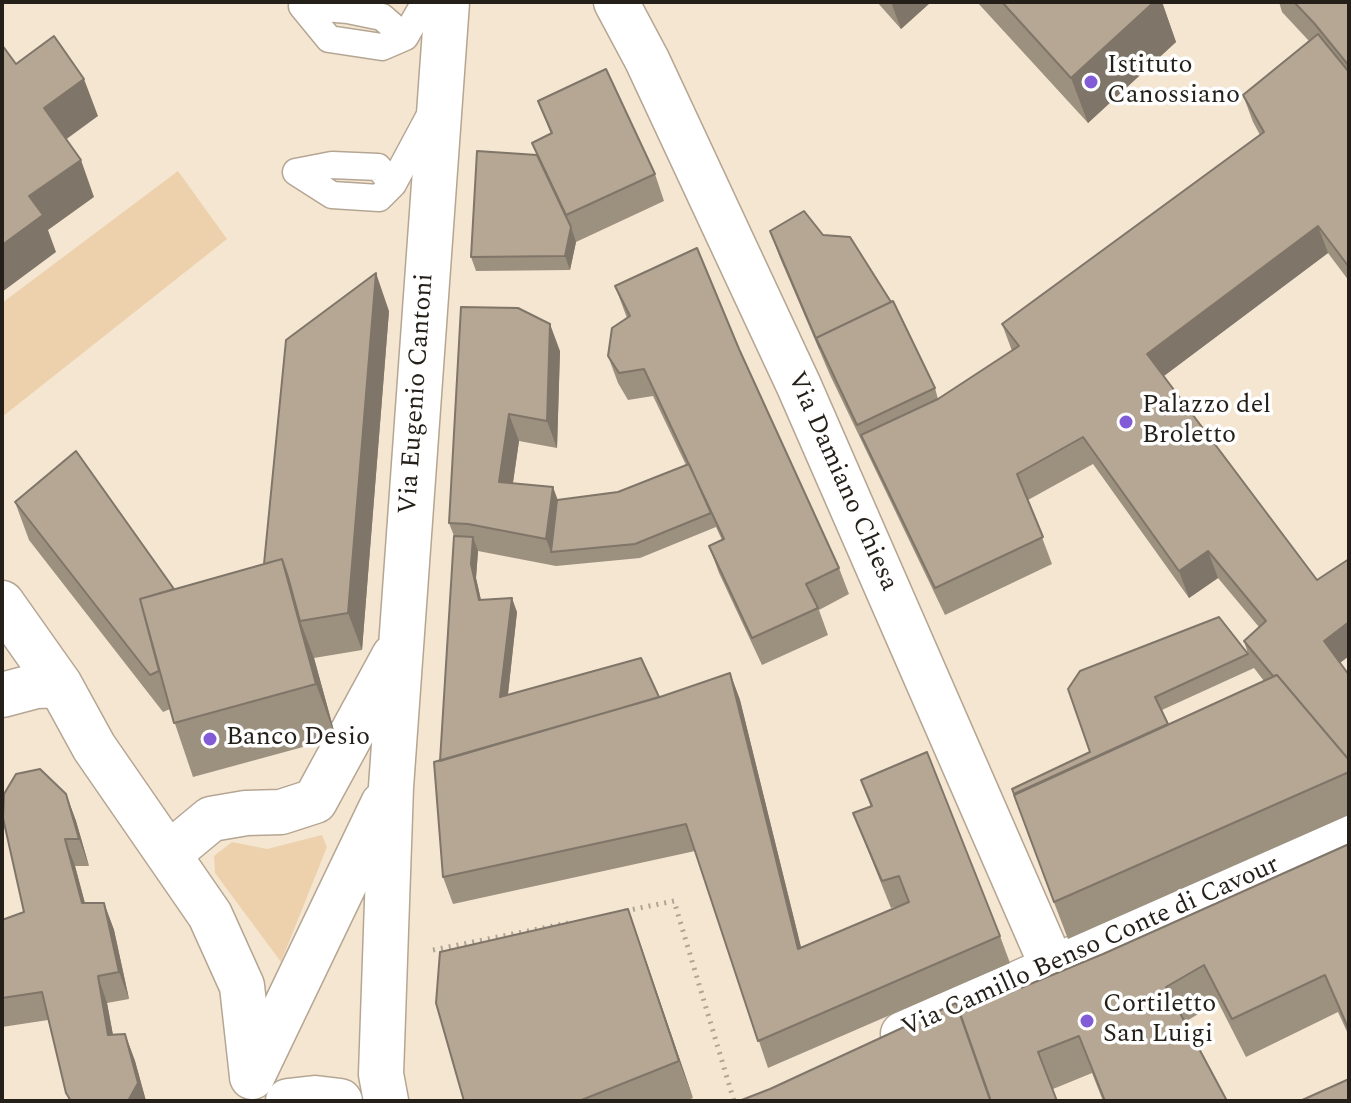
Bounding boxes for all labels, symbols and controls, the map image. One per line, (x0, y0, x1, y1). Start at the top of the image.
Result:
place label: Istituto Canossiano (1107, 51, 1240, 112)
marker: Istituto Canossiano (1082, 73, 1100, 91)
street label: Via Eugenio Cantoni (394, 272, 442, 516)
street label: Via Damiano Chiesa (779, 368, 903, 596)
place label: Palazzo del Broletto (1142, 391, 1271, 452)
marker: Palazzo del Broletto (1117, 413, 1135, 431)
place label: Banco Desio (226, 723, 370, 755)
marker: Banco Desio (201, 730, 219, 748)
street label: Via Camillo Benso Conte di Cavour (897, 850, 1285, 1046)
place label: Cortiletto San Luigi (1103, 990, 1216, 1052)
marker: Cortiletto San Luigi (1078, 1012, 1096, 1030)

